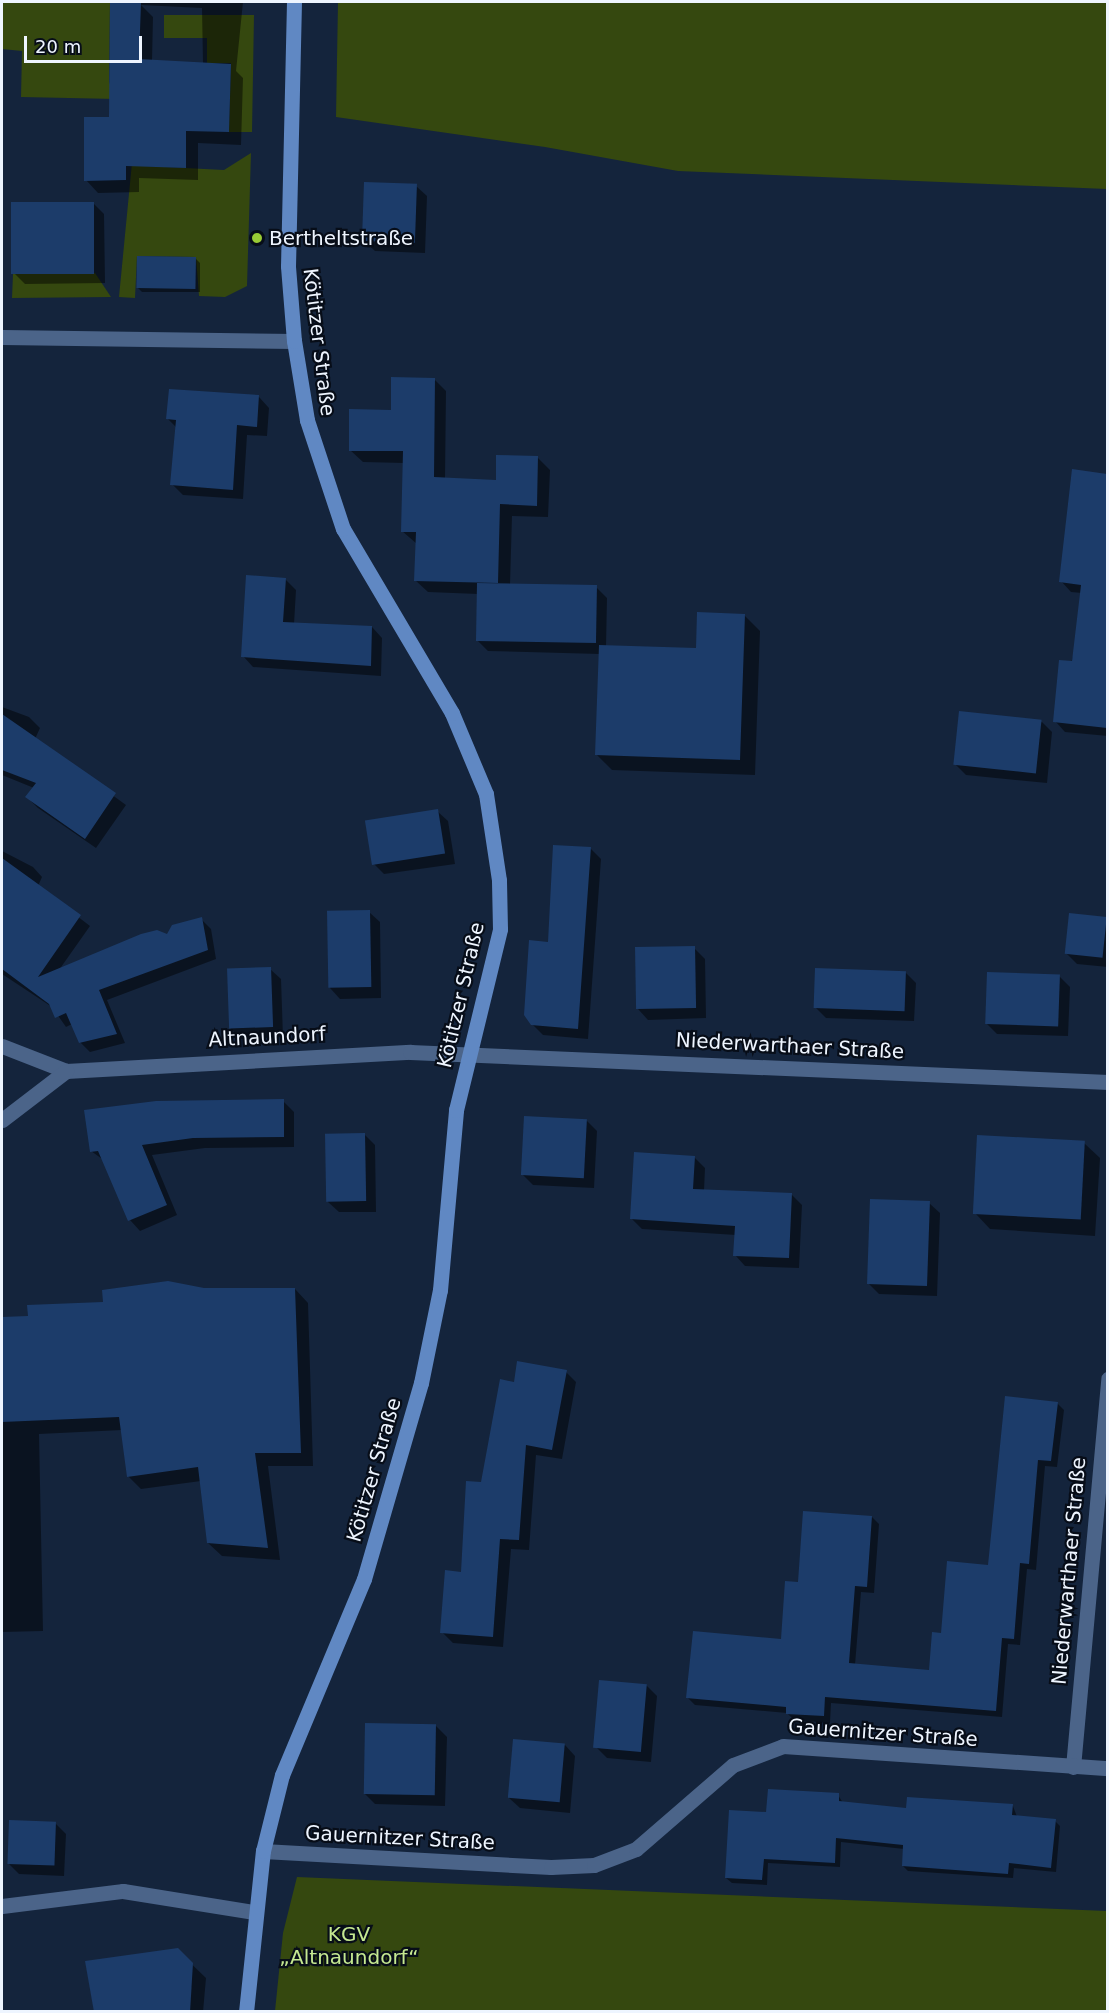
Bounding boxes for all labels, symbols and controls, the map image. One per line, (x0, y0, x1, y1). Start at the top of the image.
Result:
scale bar (27, 24, 146, 62)
text: 20 m (35, 36, 81, 57)
place label: Bertheltstraße (269, 226, 413, 250)
marker: Bertheltstraße (250, 231, 264, 245)
street label: Kötitzer Straße (298, 267, 340, 417)
street label: Kötitzer Straße (433, 920, 489, 1070)
street label: Altnaundorf (208, 1022, 326, 1052)
street label: Niederwarthaer Straße (675, 1028, 905, 1064)
street label: Kötitzer Straße (342, 1395, 406, 1545)
street label: Niederwarthaer Straße (1047, 1456, 1091, 1686)
street label: Gauernitzer Straße (787, 1714, 979, 1752)
street label: Gauernitzer Straße (305, 1821, 495, 1855)
park label: KGV „Altnaundorf“ (279, 1922, 419, 1969)

